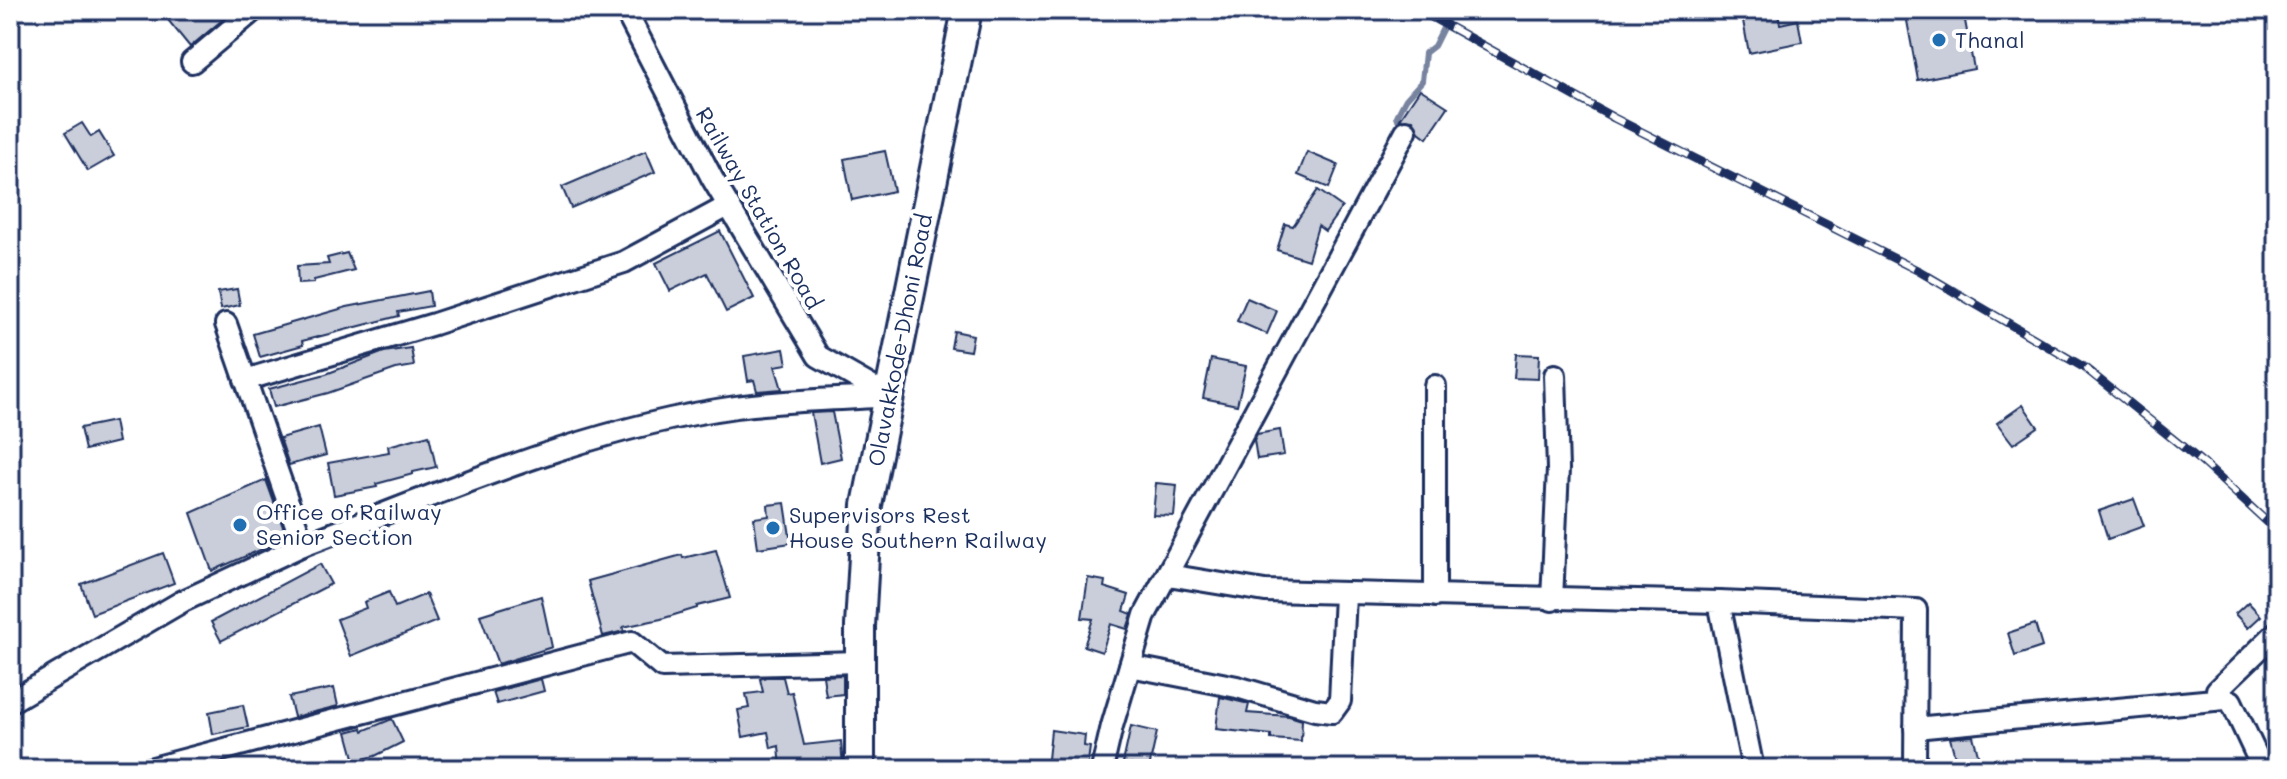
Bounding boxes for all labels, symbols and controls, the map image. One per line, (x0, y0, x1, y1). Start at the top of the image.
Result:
place label: Thanal (1955, 25, 2025, 54)
marker: Thanal (1930, 31, 1948, 49)
street label: Railway Station Road (690, 102, 829, 314)
street label: Olavakkode-Dhoni Road (861, 211, 938, 469)
place label: Office of Railway Senior Section (256, 497, 442, 551)
place label: Supervisors Rest House Southern Railway (789, 500, 1047, 554)
marker: Office of Railway Senior Section (231, 516, 249, 534)
marker: Supervisors Rest House Southern Railway (764, 519, 782, 537)

